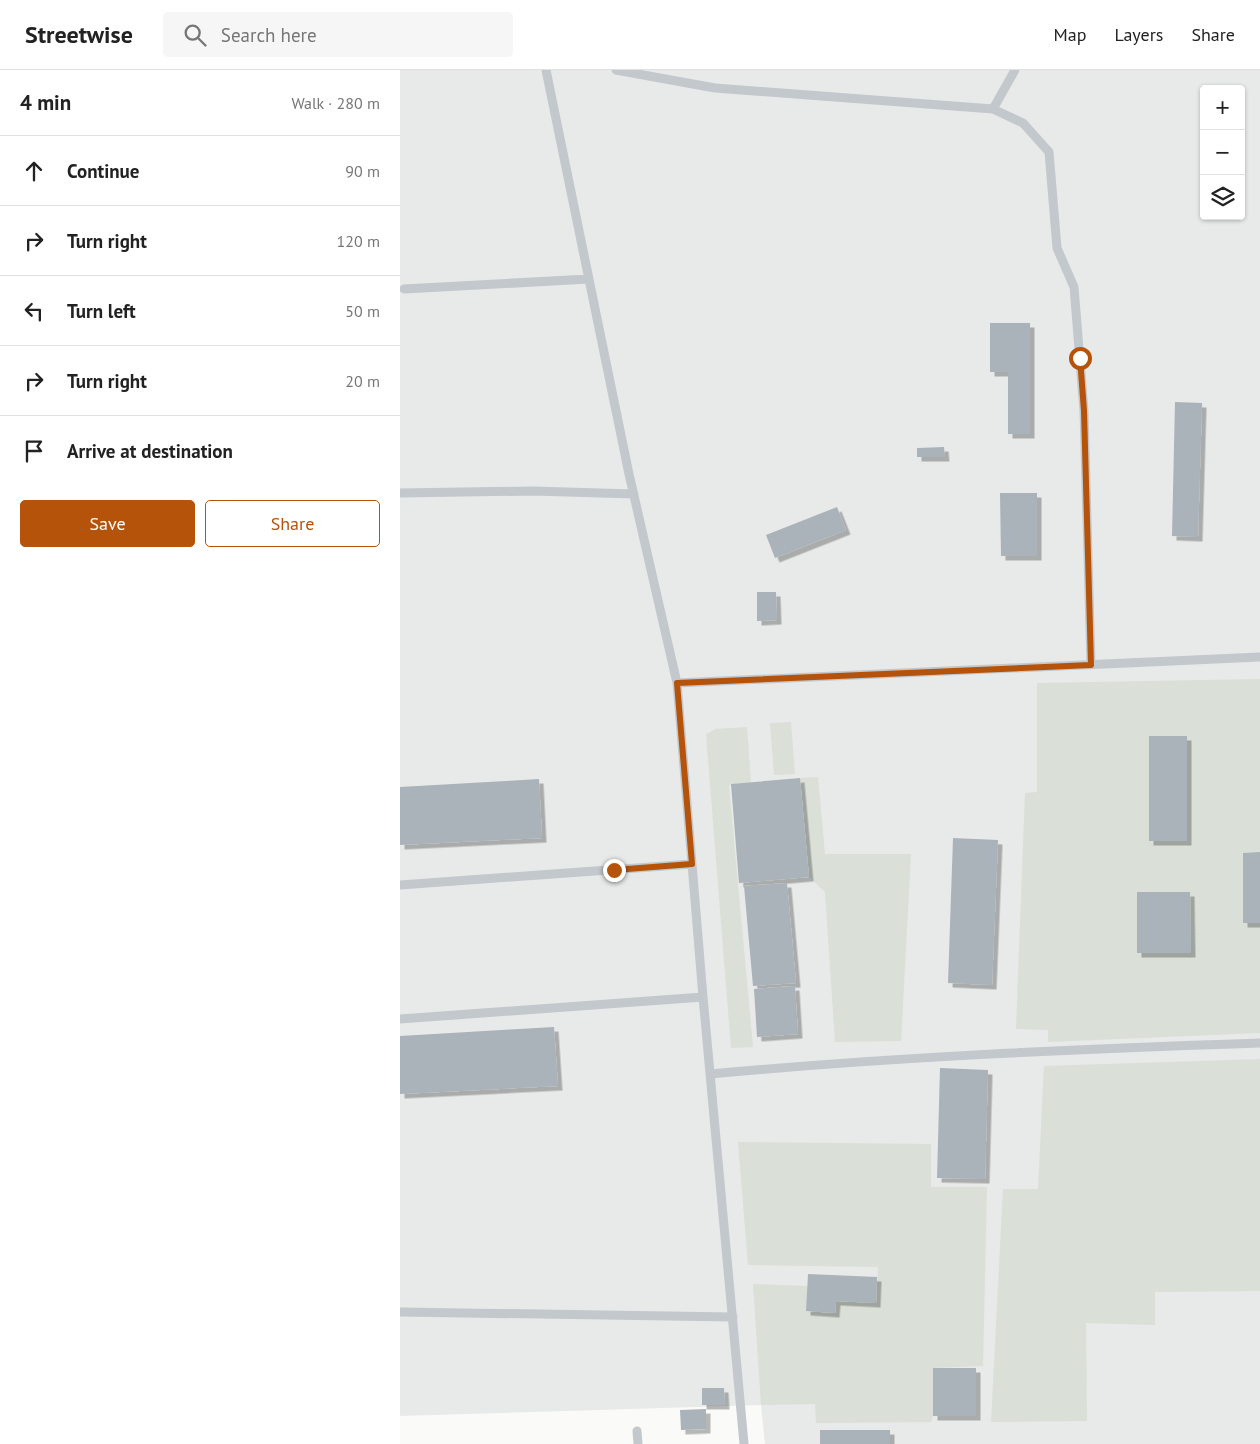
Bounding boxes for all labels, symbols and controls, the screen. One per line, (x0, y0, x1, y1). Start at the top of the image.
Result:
search box (163, 12, 513, 57)
text: Streetwise (25, 19, 133, 50)
icon: search (181, 21, 209, 49)
text: Search here (221, 23, 317, 47)
text: Map (1054, 23, 1086, 46)
text: Layers (1114, 23, 1163, 46)
text: Share (1191, 23, 1235, 46)
map controls (1200, 85, 1245, 220)
button: + (1200, 85, 1245, 130)
text: 4 min (20, 89, 71, 116)
text: Walk · 280 m (291, 93, 380, 113)
button: − (1200, 130, 1245, 175)
icon: ahead (20, 157, 48, 185)
text: Continue (67, 159, 139, 183)
text: 90 m (345, 161, 380, 181)
button: layers (1200, 175, 1245, 220)
icon: right (20, 227, 48, 255)
text: Turn right (67, 229, 147, 253)
text: 120 m (337, 231, 380, 251)
icon: left (20, 297, 48, 325)
text: Turn left (67, 299, 136, 323)
text: 50 m (345, 301, 380, 321)
route start (1069, 347, 1092, 370)
icon: right (20, 367, 48, 395)
text: Turn right (67, 369, 147, 393)
text: 20 m (345, 371, 380, 391)
icon: arrive (20, 437, 48, 465)
text: Arrive at destination (67, 439, 233, 463)
button: Save (20, 500, 195, 547)
button: Share (205, 500, 380, 547)
route end (603, 859, 626, 882)

